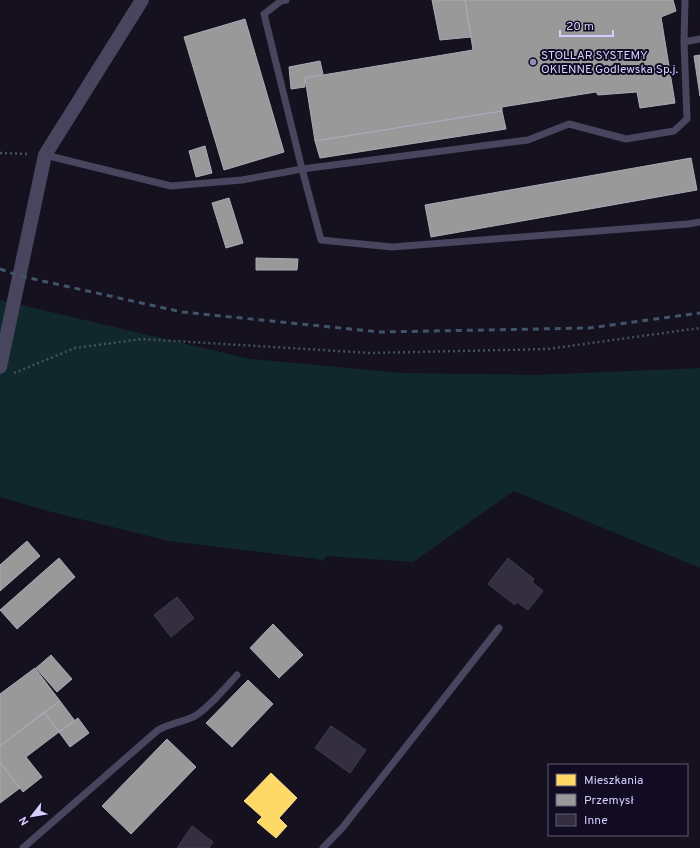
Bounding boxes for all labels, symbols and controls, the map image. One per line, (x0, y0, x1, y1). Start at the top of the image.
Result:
scale bar (560, 12, 613, 38)
text: 20 m (566, 19, 594, 35)
place label: STOLLAR SYSTEMY OKIENNE Godlewska Sp.j. (541, 48, 678, 78)
marker: STOLLAR SYSTEMY OKIENNE Godlewska Sp.j. (528, 57, 538, 67)
legend (548, 764, 688, 836)
text: Mieszkania (584, 773, 643, 789)
text: Przemysł (584, 793, 634, 809)
north arrow (12, 796, 52, 836)
text: Inne (584, 813, 608, 829)
text: N (16, 814, 32, 828)

